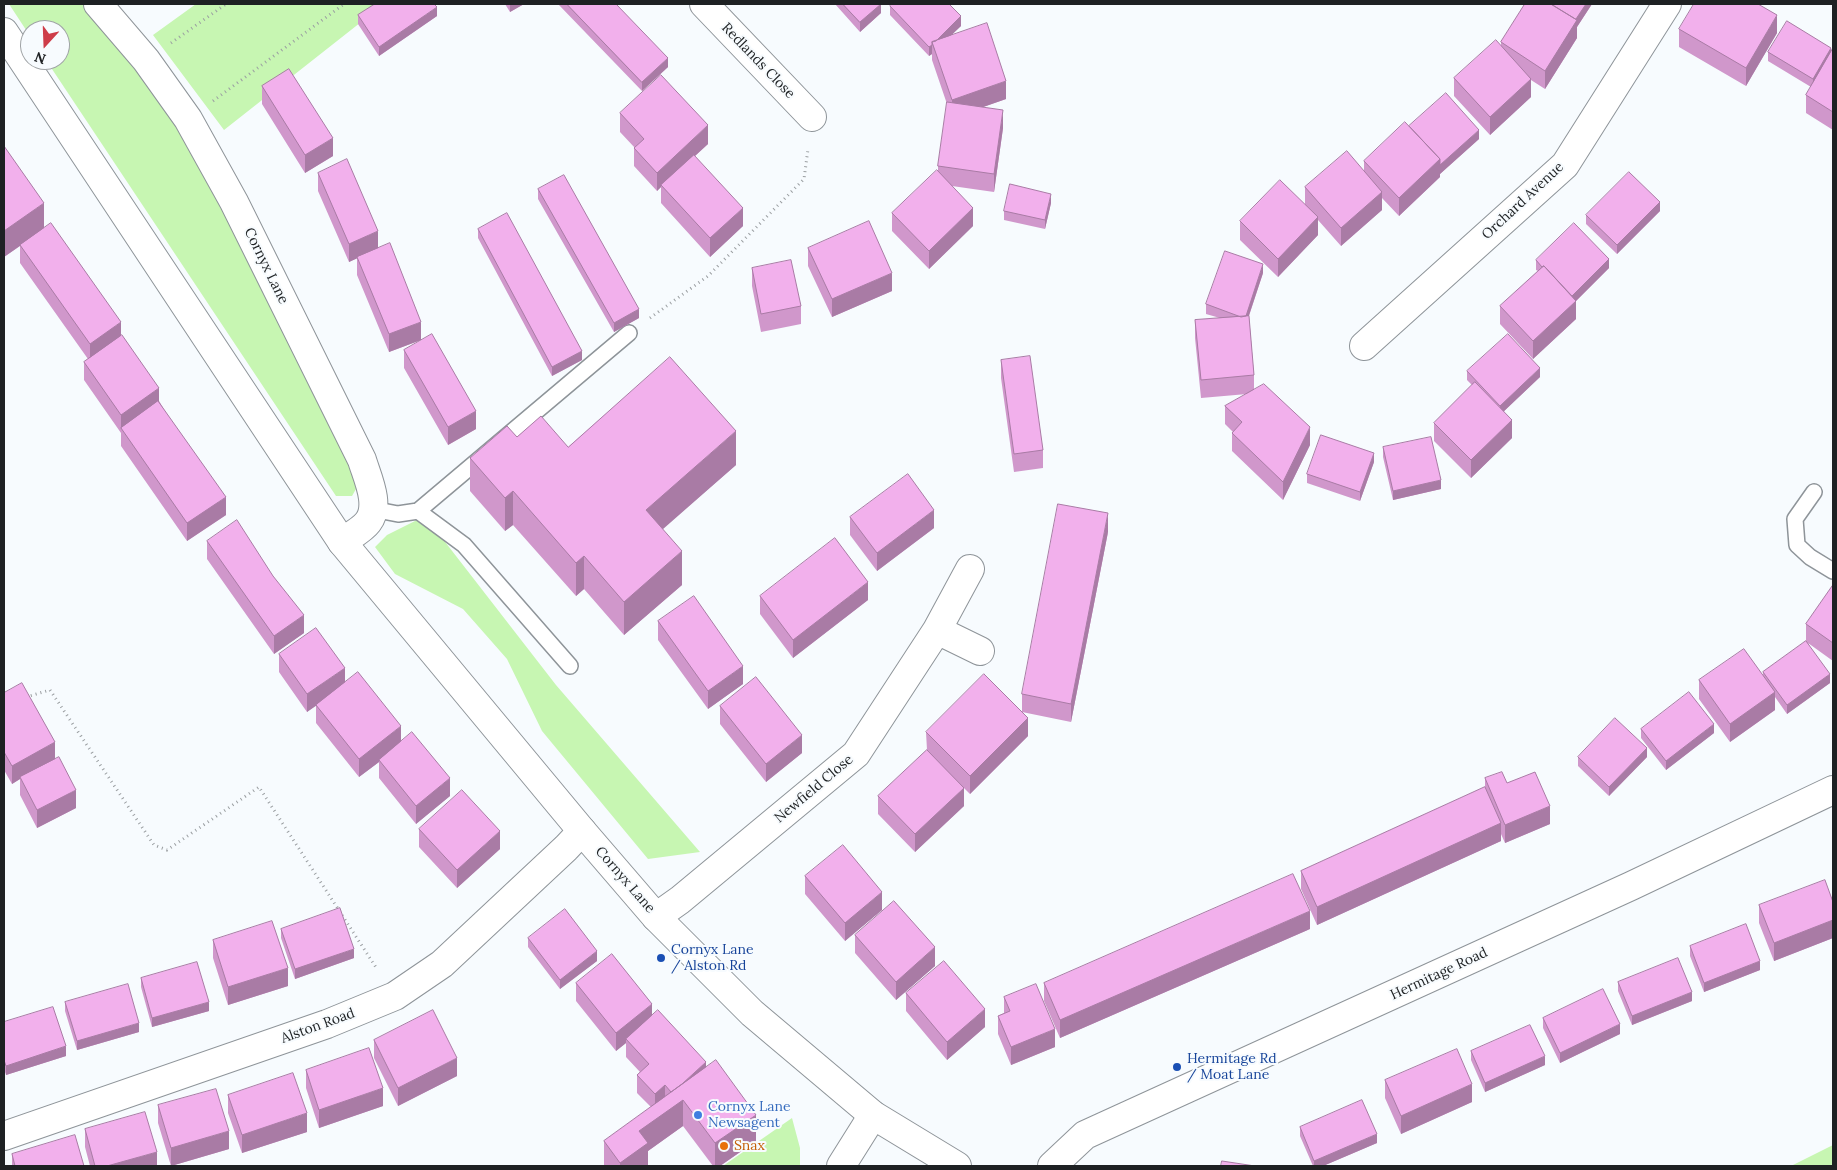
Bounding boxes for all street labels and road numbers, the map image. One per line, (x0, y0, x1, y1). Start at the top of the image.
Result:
street label: Redlands Close (718, 20, 798, 102)
street label: Orchard Avenue (1479, 159, 1567, 243)
street label: Cornyx Lane (240, 225, 292, 307)
street label: Newfield Close (771, 751, 857, 827)
street label: Cornyx Lane (592, 843, 658, 917)
street label: Hermitage Road (1388, 944, 1490, 1004)
street label: Alston Road (279, 1005, 357, 1047)

